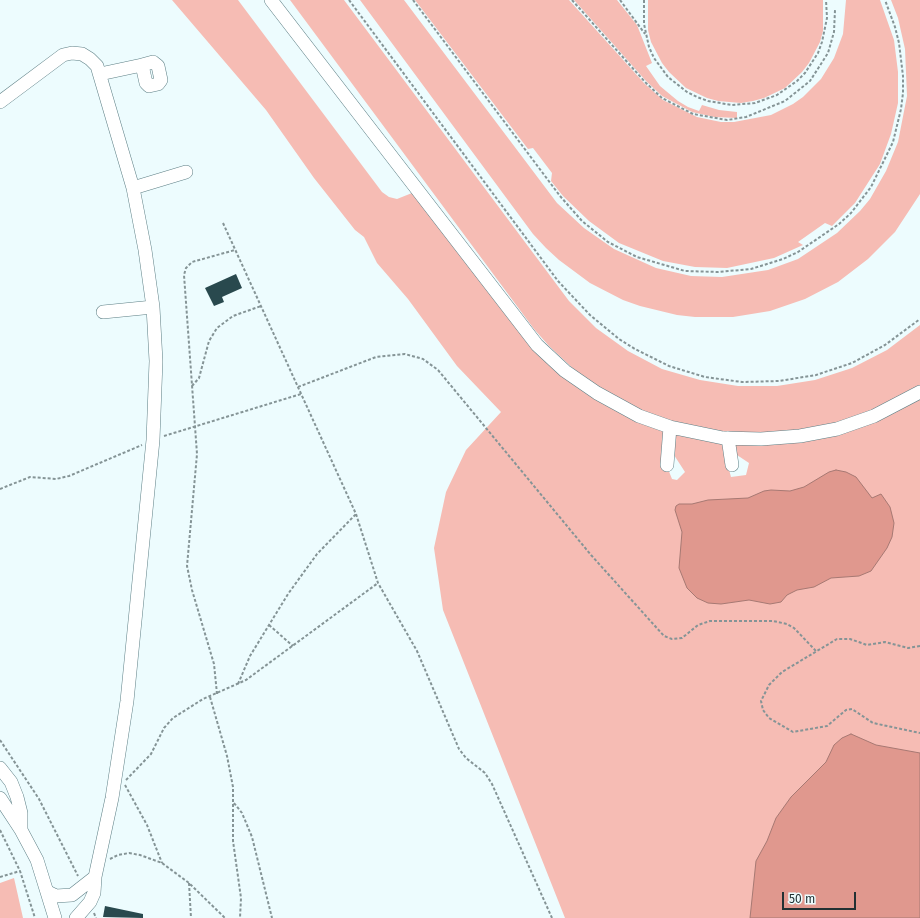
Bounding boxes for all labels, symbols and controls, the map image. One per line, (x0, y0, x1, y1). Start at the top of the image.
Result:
scale bar (784, 884, 858, 910)
text: 50 m (789, 892, 815, 906)

